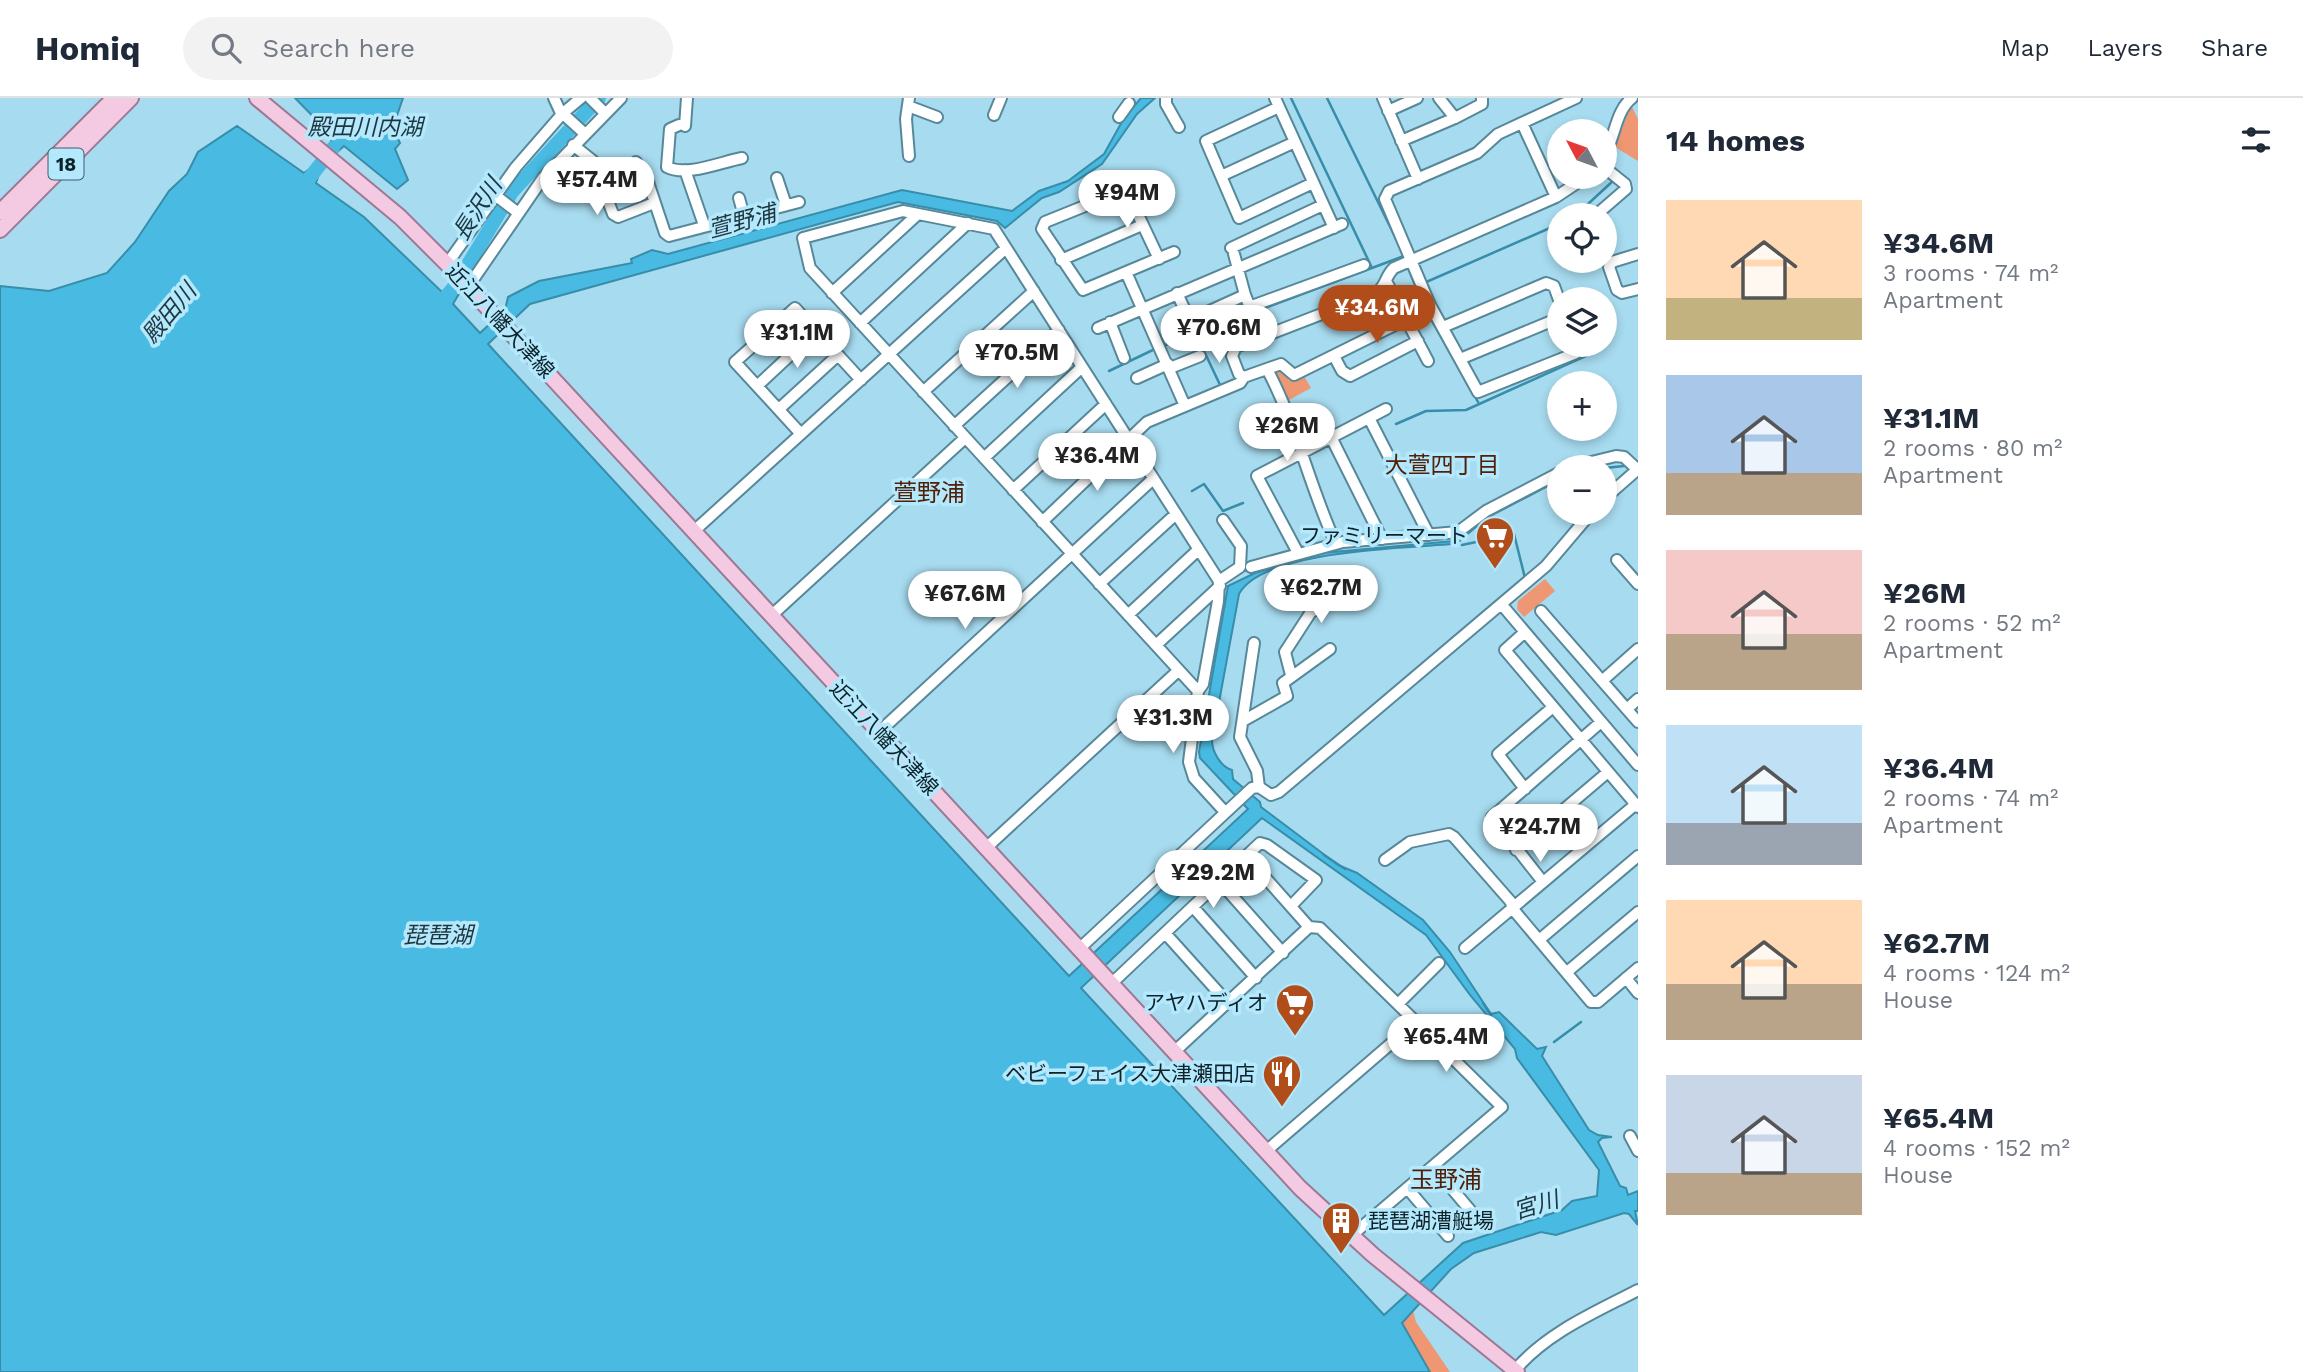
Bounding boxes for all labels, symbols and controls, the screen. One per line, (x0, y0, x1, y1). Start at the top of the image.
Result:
search box (183, 17, 673, 80)
text: Homiq (35, 29, 141, 68)
icon: search (207, 29, 245, 67)
text: Search here (263, 33, 415, 63)
text: Map (2001, 34, 2049, 62)
text: Layers (2087, 34, 2163, 62)
text: Share (2201, 34, 2268, 62)
water label: 殿田川内湖 (308, 114, 426, 141)
north arrow (1547, 119, 1617, 189)
map controls (1547, 119, 1617, 525)
icon: filters (2237, 121, 2275, 159)
text: 14 homes (1666, 123, 1805, 158)
road number: 18 (48, 148, 84, 180)
pin: ¥57.4M (540, 158, 654, 217)
text: ¥57.4M (556, 166, 638, 193)
water label: 長沢川 (447, 170, 509, 246)
pin: ¥94M (1086, 170, 1168, 230)
text: ¥94M (1094, 179, 1160, 206)
water label: 萱野浦 (705, 198, 783, 243)
button: locate (1547, 203, 1617, 273)
text: ¥34.6M (1883, 225, 1994, 260)
icon: home (1722, 228, 1806, 312)
street label: 近江八幡大津線 (441, 258, 560, 383)
text: 3 rooms · 74 m² (1883, 260, 2058, 287)
water label: 殿田川 (137, 276, 204, 348)
pin: ¥34.6M (1320, 286, 1434, 345)
button: layers (1547, 287, 1617, 357)
text: Apartment (1883, 287, 2003, 314)
text: ¥34.6M (1334, 294, 1420, 321)
pin: ¥70.6M (1162, 306, 1276, 365)
pin: ¥31.1M (740, 310, 854, 370)
text: ¥70.6M (1177, 314, 1261, 341)
text: ¥31.1M (760, 319, 834, 346)
pin: ¥70.5M (960, 330, 1074, 390)
text: ¥70.5M (975, 339, 1059, 366)
button: + (1547, 371, 1617, 441)
text: ¥31.1M (1883, 400, 1980, 435)
icon: home (1722, 403, 1806, 487)
pin: ¥26M (1246, 404, 1328, 463)
text: ¥26M (1255, 412, 1319, 439)
pin: ¥36.4M (1040, 434, 1154, 493)
text: 2 rooms · 80 m² (1883, 435, 2062, 462)
text: ¥36.4M (1054, 442, 1140, 469)
district label: 大萱四丁目 (1385, 452, 1500, 479)
button: − (1547, 455, 1617, 525)
text: Apartment (1883, 462, 2003, 489)
district label: 萱野浦 (893, 479, 965, 507)
supermarket icon: ファミリーマート (1474, 515, 1516, 570)
place label: ファミリーマート (1300, 523, 1468, 548)
pin: ¥62.7M (1264, 566, 1378, 625)
pin: ¥67.6M (908, 572, 1022, 631)
text: ¥62.7M (1280, 574, 1362, 601)
text: ¥26M (1883, 575, 1967, 610)
icon: home (1722, 578, 1806, 662)
text: ¥67.6M (924, 580, 1006, 607)
text: 2 rooms · 52 m² (1883, 610, 2061, 637)
text: Apartment (1883, 637, 2003, 664)
street label: 近江八幡大津線 (825, 675, 944, 800)
pin: ¥31.3M (1116, 696, 1230, 755)
text: ¥31.3M (1133, 704, 1213, 731)
text: ¥36.4M (1883, 750, 1995, 785)
icon: home (1722, 753, 1806, 837)
text: 2 rooms · 74 m² (1883, 785, 2058, 812)
pin: ¥24.7M (1483, 804, 1597, 864)
text: Apartment (1883, 812, 2003, 839)
text: ¥24.7M (1499, 813, 1581, 840)
pin: ¥29.2M (1156, 850, 1270, 910)
text: ¥29.2M (1171, 859, 1255, 886)
water label: 琵琶湖 (404, 922, 476, 949)
text: ¥62.7M (1883, 925, 1990, 960)
icon: home (1722, 928, 1806, 1012)
text: 4 rooms · 124 m² (1883, 960, 2070, 987)
supermarket icon: アヤハディオ (1274, 982, 1316, 1037)
text: House (1883, 987, 1953, 1014)
place label: アヤハディオ (1144, 990, 1268, 1015)
pin: ¥65.4M (1389, 1014, 1503, 1074)
text: ¥65.4M (1403, 1023, 1489, 1050)
restaurant icon: ベビーフェイス大津瀬田店 (1261, 1053, 1303, 1108)
place label: ベビーフェイス大津瀬田店 (1005, 1061, 1255, 1086)
text: ¥65.4M (1883, 1100, 1994, 1135)
icon: home (1722, 1103, 1806, 1187)
text: 4 rooms · 152 m² (1883, 1135, 2070, 1162)
text: House (1883, 1162, 1953, 1189)
district label: 玉野浦 (1410, 1166, 1482, 1194)
water label: 宮川 (1510, 1185, 1565, 1225)
building icon: 琵琶湖漕艇場 (1320, 1200, 1362, 1255)
place label: 琵琶湖漕艇場 (1368, 1208, 1494, 1233)

